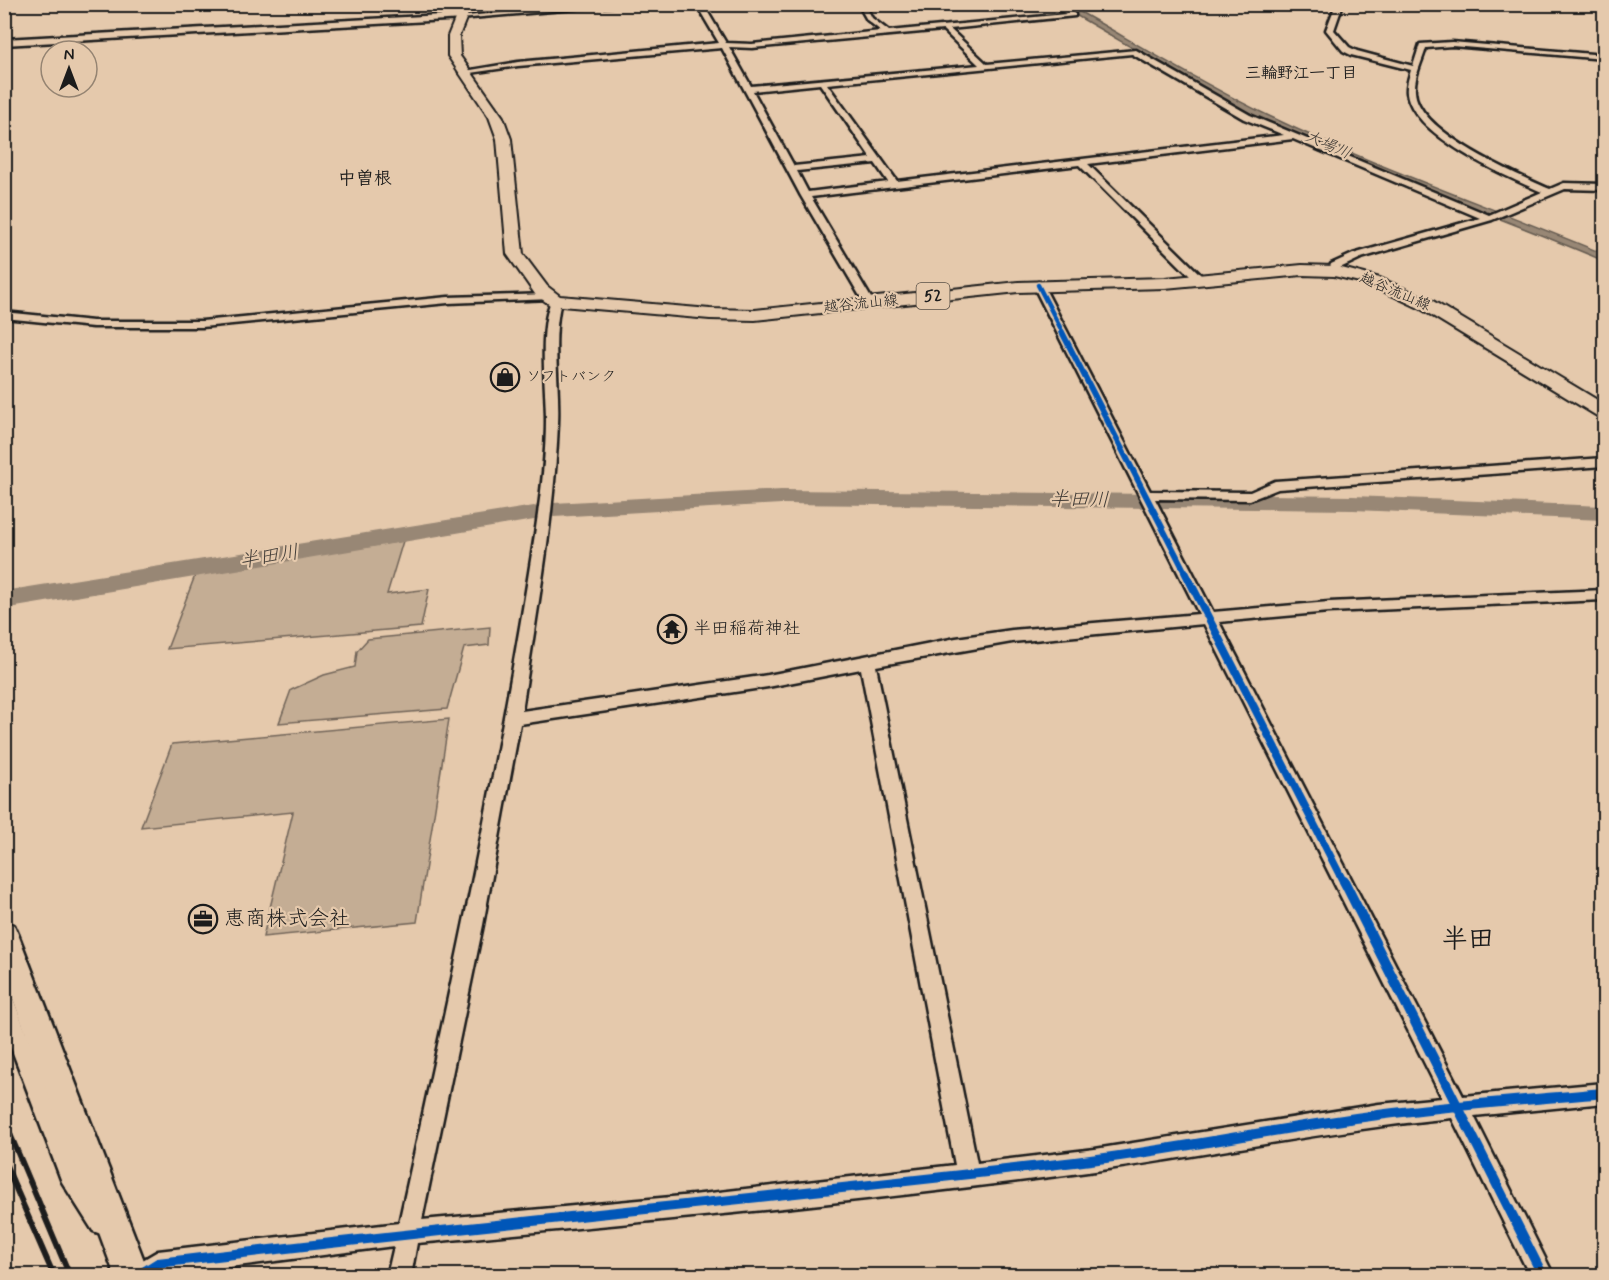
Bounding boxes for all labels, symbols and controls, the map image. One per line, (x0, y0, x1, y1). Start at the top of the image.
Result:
north arrow (39, 39, 99, 99)
text: N (64, 45, 74, 66)
district label: 三輪野江一丁目 (1245, 63, 1357, 84)
water label: 大場川 (1302, 126, 1354, 164)
district label: 中曽根 (338, 167, 392, 191)
street label: 越谷流山線 (1357, 268, 1433, 316)
road number: 52 (916, 283, 950, 309)
street label: 越谷流山線 (823, 290, 899, 318)
shop icon: ソフトバンク (489, 361, 521, 393)
place label: ソフトバンク (526, 367, 616, 387)
water label: 半田川 (1049, 486, 1109, 514)
water label: 半田川 (237, 539, 301, 575)
temple icon: 半田稲荷神社 (656, 613, 688, 645)
place label: 半田稲荷神社 (693, 617, 801, 641)
office icon: 恵商株式会社 (187, 903, 219, 935)
place label: 恵商株式会社 (224, 905, 350, 933)
district label: 半田 (1442, 923, 1494, 957)

